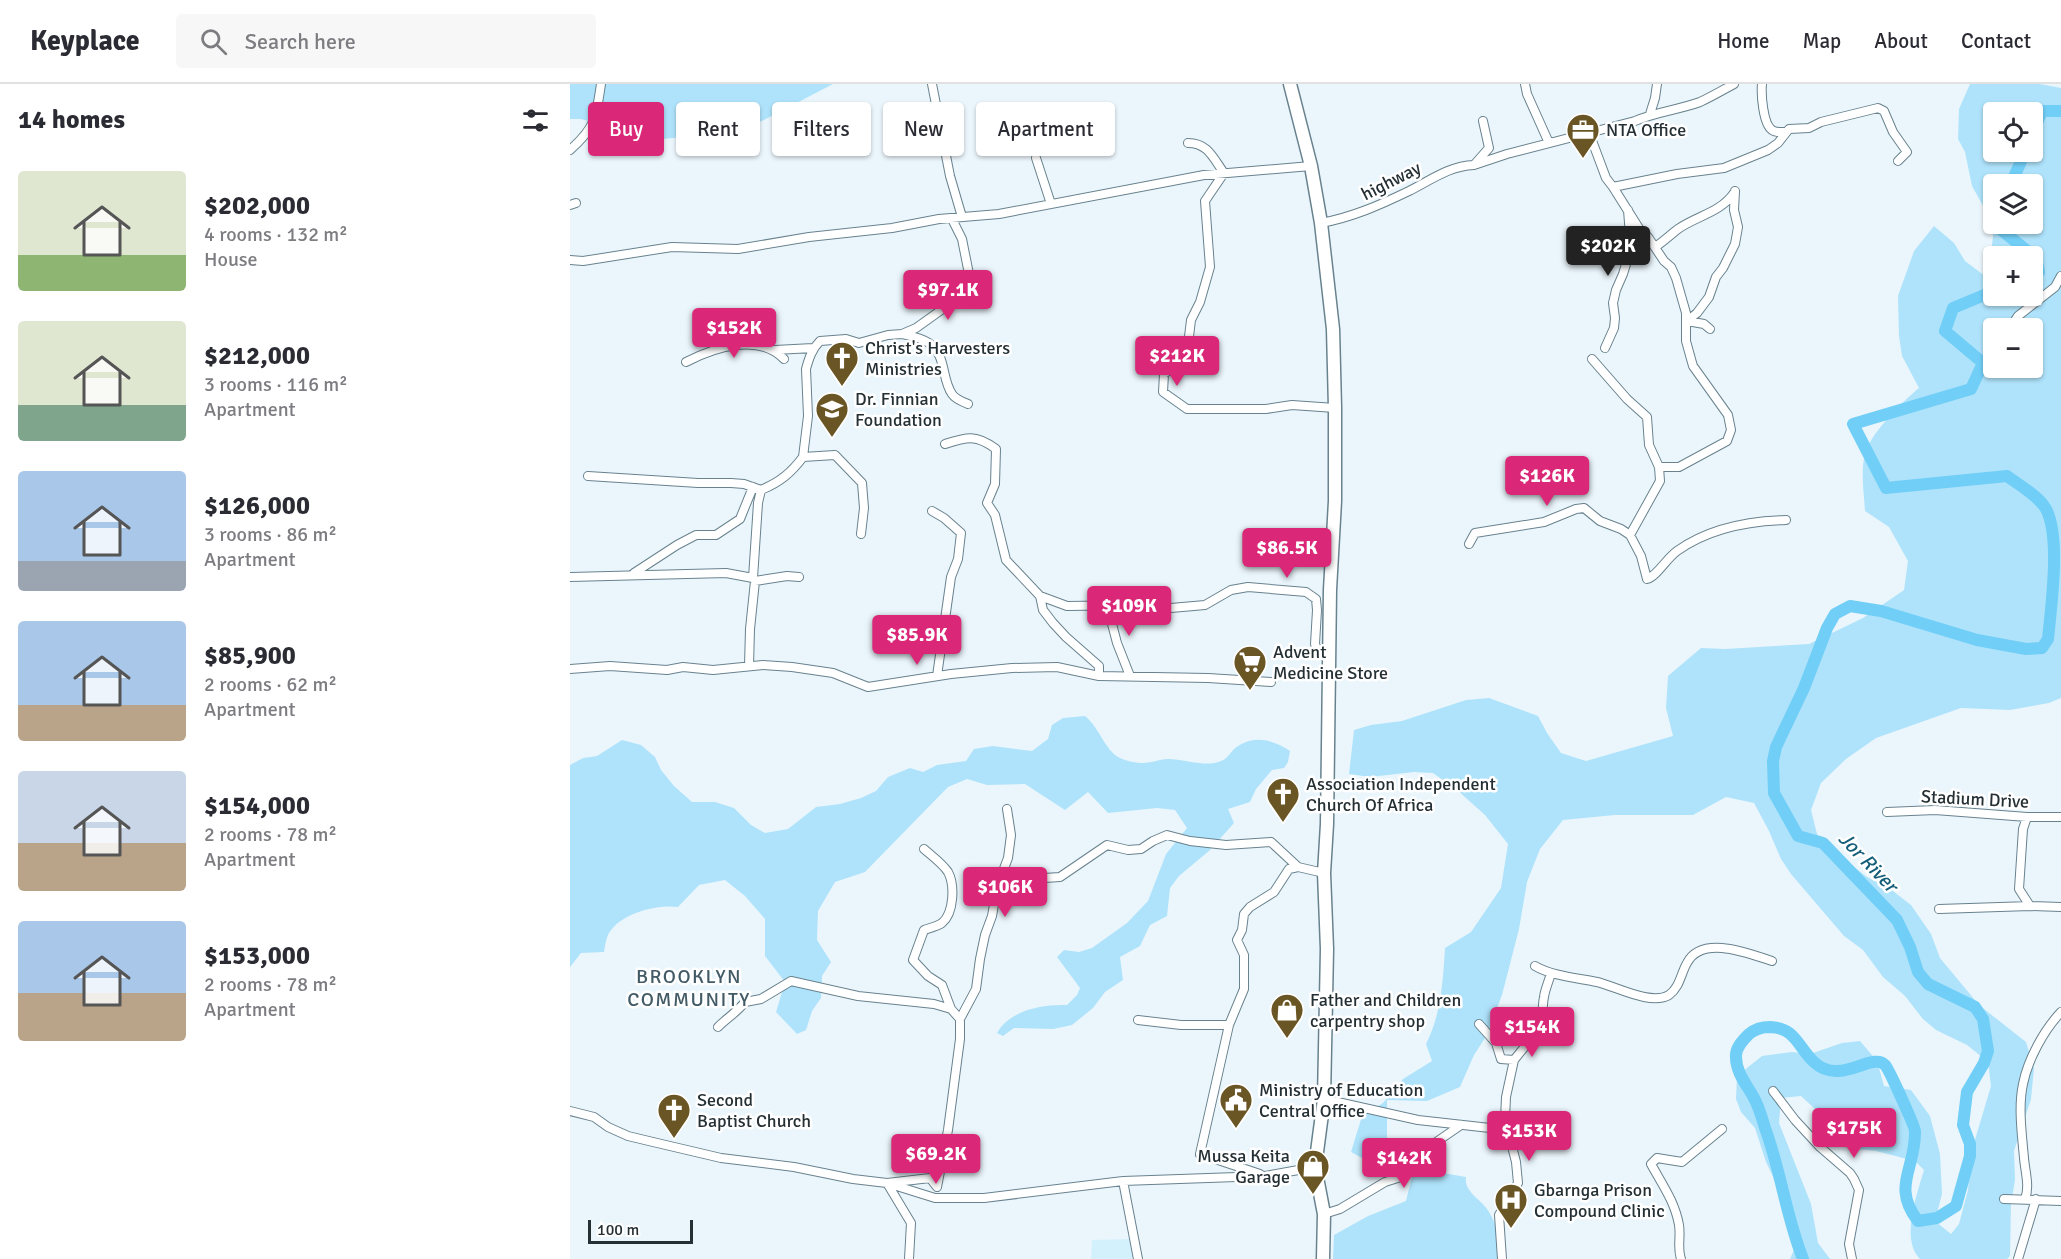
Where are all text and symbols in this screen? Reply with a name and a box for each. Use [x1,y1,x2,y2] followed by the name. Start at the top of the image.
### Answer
[176,14,596,68] search box
[30,24,140,58] text: Keyplace
[197,25,230,58] icon: search
[245,28,356,55] text: Search here
[1717,28,1770,54] text: Home
[1803,28,1841,54] text: Map
[1874,28,1928,54] text: About
[1961,28,2031,54] text: Contact
[588,102,664,156] chip: Buy
[676,102,760,156] chip: Rent
[772,102,871,156] chip: Filters
[883,102,964,156] chip: New
[976,102,1115,156] chip: Apartment
[1983,102,2043,378] map controls
[1983,102,2043,162] button: locate
[18,104,125,136] text: 14 homes
[519,104,552,137] icon: filters
[1565,112,1601,159] office icon: NTA Office
[1606,119,1686,141] place label: NTA Office
[1358,156,1425,205] street label: highway
[1983,174,2043,234] button: layers
[204,190,310,222] text: $202,000
[66,195,138,267] icon: home
[204,222,348,247] text: 4 rooms · 132 m²
[1566,226,1650,277] pin: $202K
[1580,233,1636,258] text: $202K
[1983,246,2043,306] button: +
[204,247,258,272] text: House
[899,270,997,321] pin: $97.1K
[917,277,979,302] text: $97.1K
[692,308,776,359] pin: $152K
[706,315,762,340] text: $152K
[1983,318,2043,378] button: −
[1135,336,1219,387] pin: $212K
[865,337,1010,380] place label: Christ's Harvesters Ministries
[204,340,310,372] text: $212,000
[824,340,860,387] church icon: Christ's Harvesters Ministries
[1149,343,1205,368] text: $212K
[66,345,138,417] icon: home
[204,372,348,397] text: 3 rooms · 116 m²
[855,388,942,431] place label: Dr. Finnian Foundation
[814,391,850,438] school or university icon: Dr. Finnian Foundation
[204,397,296,422] text: Apartment
[1505,456,1589,507] pin: $126K
[1519,463,1575,488] text: $126K
[204,490,310,522] text: $126,000
[66,495,138,567] icon: home
[204,522,337,547] text: 3 rooms · 86 m²
[1238,528,1336,579] pin: $86.5K
[1256,535,1318,560] text: $86.5K
[204,547,296,572] text: Apartment
[1087,586,1171,637] pin: $109K
[1101,593,1157,618] text: $109K
[868,615,966,666] pin: $85.9K
[886,622,948,647] text: $85.9K
[204,640,296,672] text: $85,900
[1273,641,1388,684] place label: Advent Medicine Store
[1232,644,1268,691] supermarket icon: Advent Medicine Store
[66,645,138,717] icon: home
[204,672,337,697] text: 2 rooms · 62 m²
[204,697,296,722] text: Apartment
[1306,773,1496,816] place label: Association Independent Church Of Africa
[1265,776,1301,823] church icon: Association Independent Church Of Africa
[1920,785,2030,813] street label: Stadium Drive
[204,790,310,822] text: $154,000
[66,795,138,867] icon: home
[204,822,337,847] text: 2 rooms · 78 m²
[1833,826,1905,899] water label: Jor River
[204,847,296,872] text: Apartment
[963,867,1047,918] pin: $106K
[977,874,1033,899] text: $106K
[204,940,310,972] text: $153,000
[66,945,138,1017] icon: home
[627,964,751,1012] district label: BROOKLYN COMMUNITY
[204,972,337,997] text: 2 rooms · 78 m²
[1310,989,1461,1032] place label: Father and Children carpentry shop
[1269,992,1305,1039] shop icon: Father and Children carpentry shop
[204,997,296,1022] text: Apartment
[1490,1007,1574,1058] pin: $154K
[1504,1014,1560,1039] text: $154K
[1259,1079,1423,1122] place label: Ministry of Education Central Office
[1218,1082,1254,1129] public building icon: Ministry of Education Central Office
[697,1089,811,1132] place label: Second Baptist Church
[656,1092,692,1139] church icon: Second Baptist Church
[1812,1108,1896,1159] pin: $175K
[1487,1111,1571,1162] pin: $153K
[1826,1115,1882,1140] text: $175K
[1501,1118,1557,1143] text: $153K
[887,1134,985,1185] pin: $69.2K
[1362,1138,1446,1189] pin: $142K
[905,1141,967,1166] text: $69.2K
[1197,1145,1290,1188] place label: Mussa Keita Garage
[1376,1145,1432,1170] text: $142K
[1295,1148,1331,1195] shop icon: Mussa Keita Garage
[1534,1179,1665,1222] place label: Gbarnga Prison Compound Clinic
[1493,1182,1529,1229] hospital icon: Gbarnga Prison Compound Clinic
[588,1217,693,1244] scale bar
[597,1220,639,1240] text: 100 m

